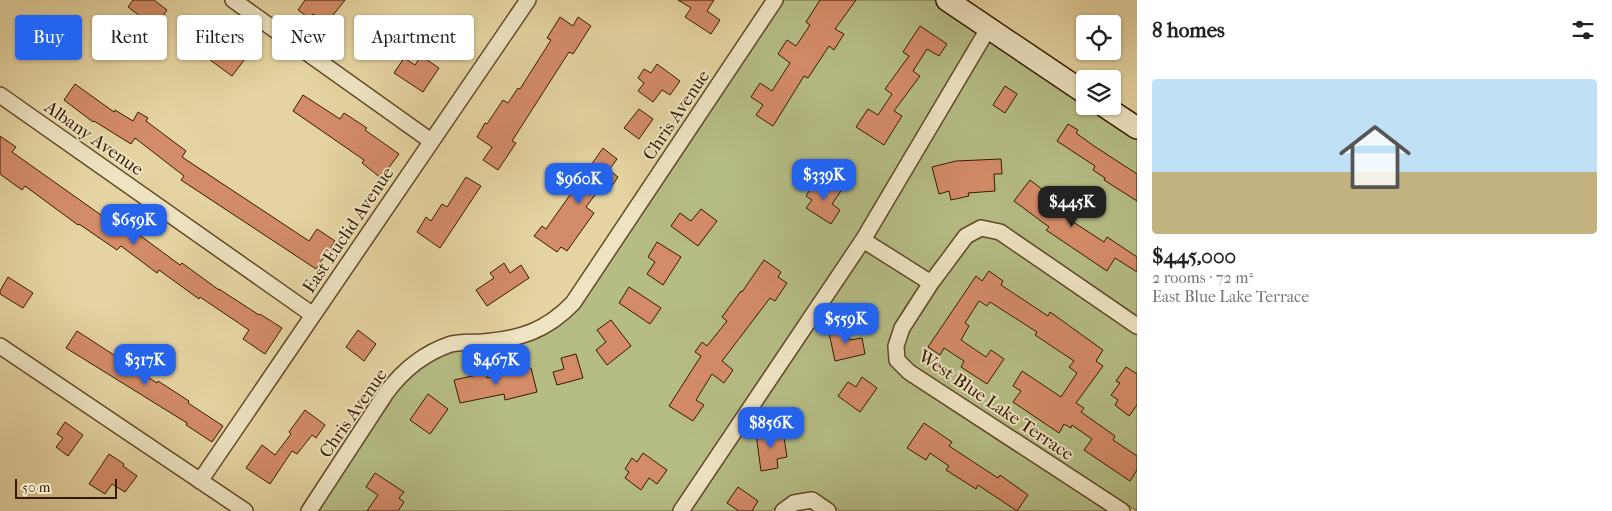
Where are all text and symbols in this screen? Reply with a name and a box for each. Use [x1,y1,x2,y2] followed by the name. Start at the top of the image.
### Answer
[15,15,82,60] chip: Buy
[92,15,167,60] chip: Rent
[177,15,262,60] chip: Filters
[272,15,344,60] chip: New
[354,15,474,60] chip: Apartment
[1076,15,1121,115] map controls
[1076,15,1121,60] button: locate
[1569,16,1597,44] icon: filters
[1152,18,1225,42] text: 8 homes
[639,66,714,164] street label: Chris Avenue
[1076,70,1121,115] button: layers
[39,96,147,180] street label: Albany Avenue
[1330,112,1420,202] icon: home
[789,158,859,201] pin: $339K
[544,162,614,205] pin: $960K
[299,163,398,297] street label: East Euclid Avenue
[803,165,845,184] text: $339K
[556,169,602,188] text: $960K
[1037,186,1107,228] pin: $445K
[1049,192,1095,211] text: $445K
[99,204,169,246] pin: $659K
[112,210,156,229] text: $659K
[1152,244,1236,268] text: $445,000
[1152,268,1253,287] text: 2 rooms · 72 m²
[1152,287,1309,306] text: East Blue Lake Terrace
[811,302,881,345] pin: $559K
[825,309,867,328] text: $559K
[110,344,180,386] pin: $317K
[461,344,531,386] pin: $467K
[913,345,1077,465] street label: West Blue Lake Terrace
[125,350,165,369] text: $317K
[473,350,519,369] text: $467K
[315,365,392,462] street label: Chris Avenue
[736,406,806,449] pin: $856K
[749,413,793,432] text: $856K
[15,476,118,499] scale bar
[22,479,50,496] text: 50 m

